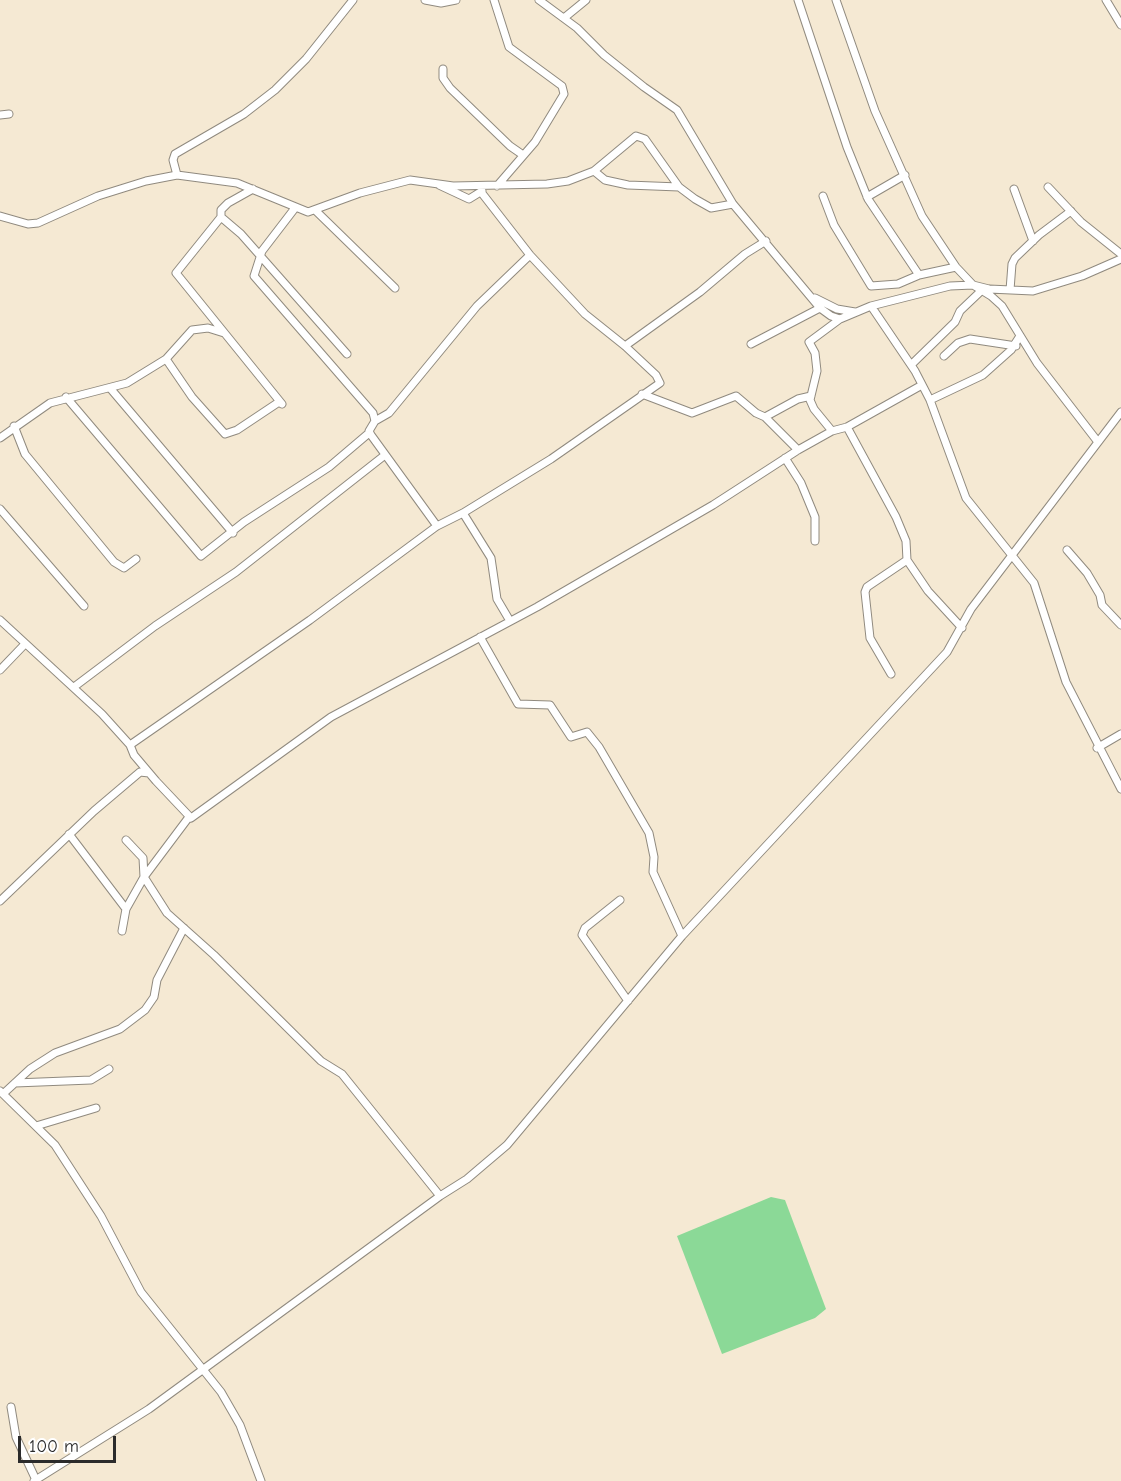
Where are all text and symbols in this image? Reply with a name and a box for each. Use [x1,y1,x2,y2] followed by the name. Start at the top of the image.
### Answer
[21,1424,118,1462] scale bar
[29,1436,79,1457] text: 100 m

